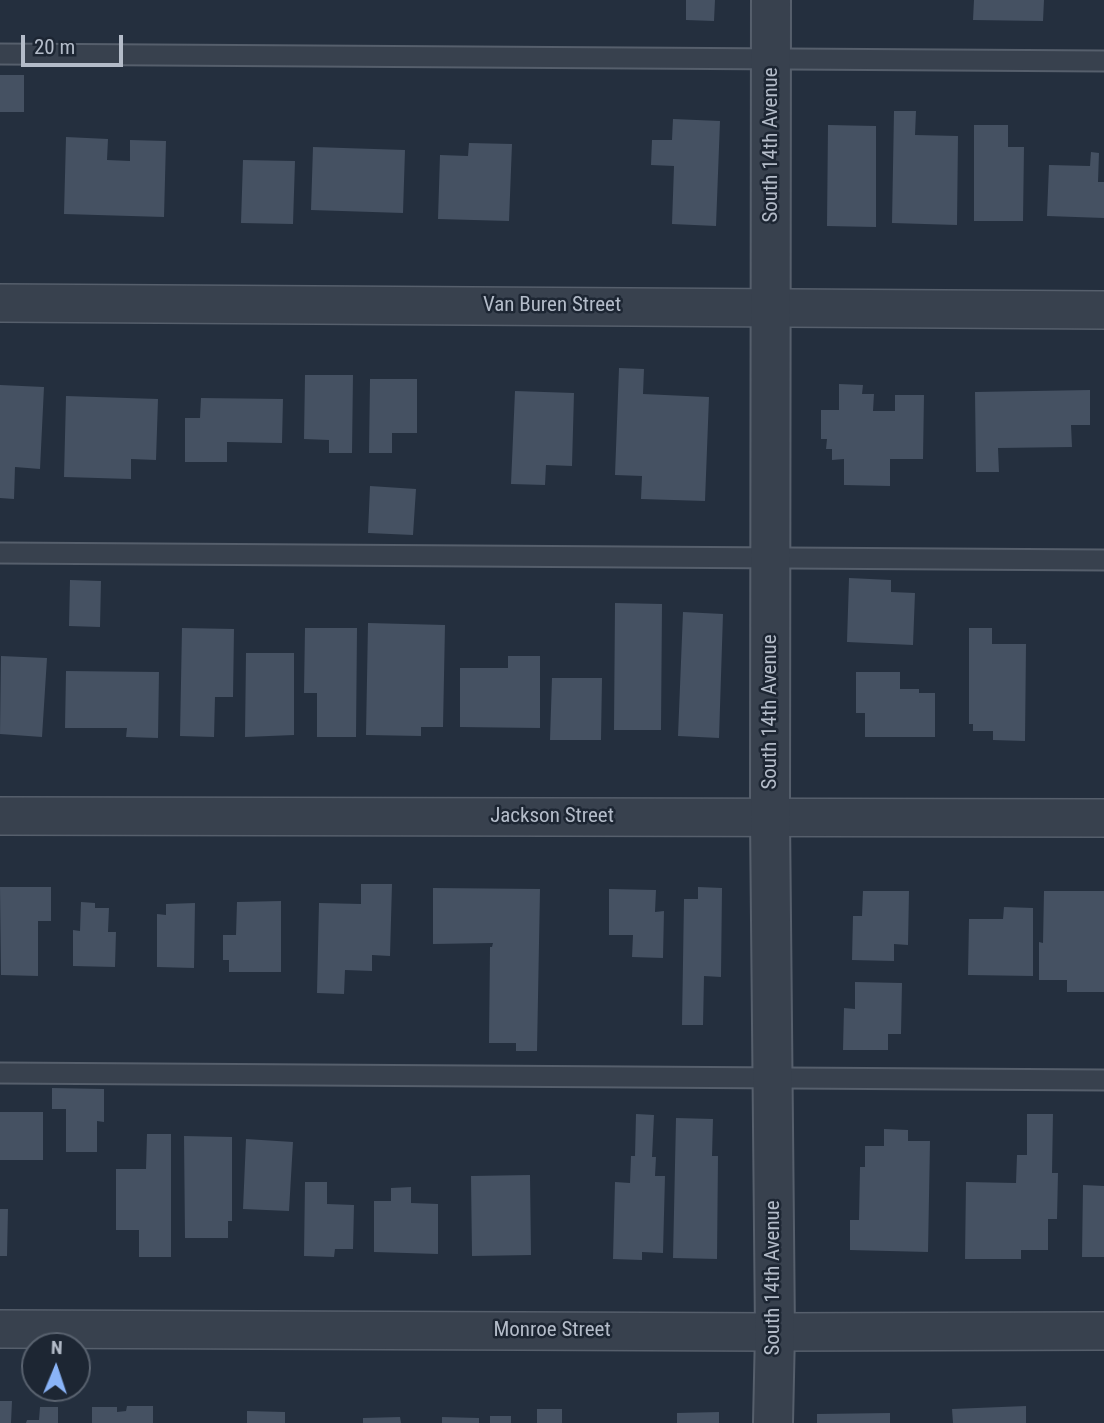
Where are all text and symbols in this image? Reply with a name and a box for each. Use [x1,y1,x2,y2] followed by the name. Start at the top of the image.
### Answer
[24,21,126,65] scale bar
[34,35,75,59] text: 20 m
[759,67,785,223] street label: South 14th Avenue
[483,293,621,319] street label: Van Buren Street
[758,634,784,790] street label: South 14th Avenue
[490,804,614,830] street label: Jackson Street
[761,1200,787,1356] street label: South 14th Avenue
[493,1318,611,1344] street label: Monroe Street
[21,1332,91,1402] north arrow
[50,1336,63,1359] text: N

